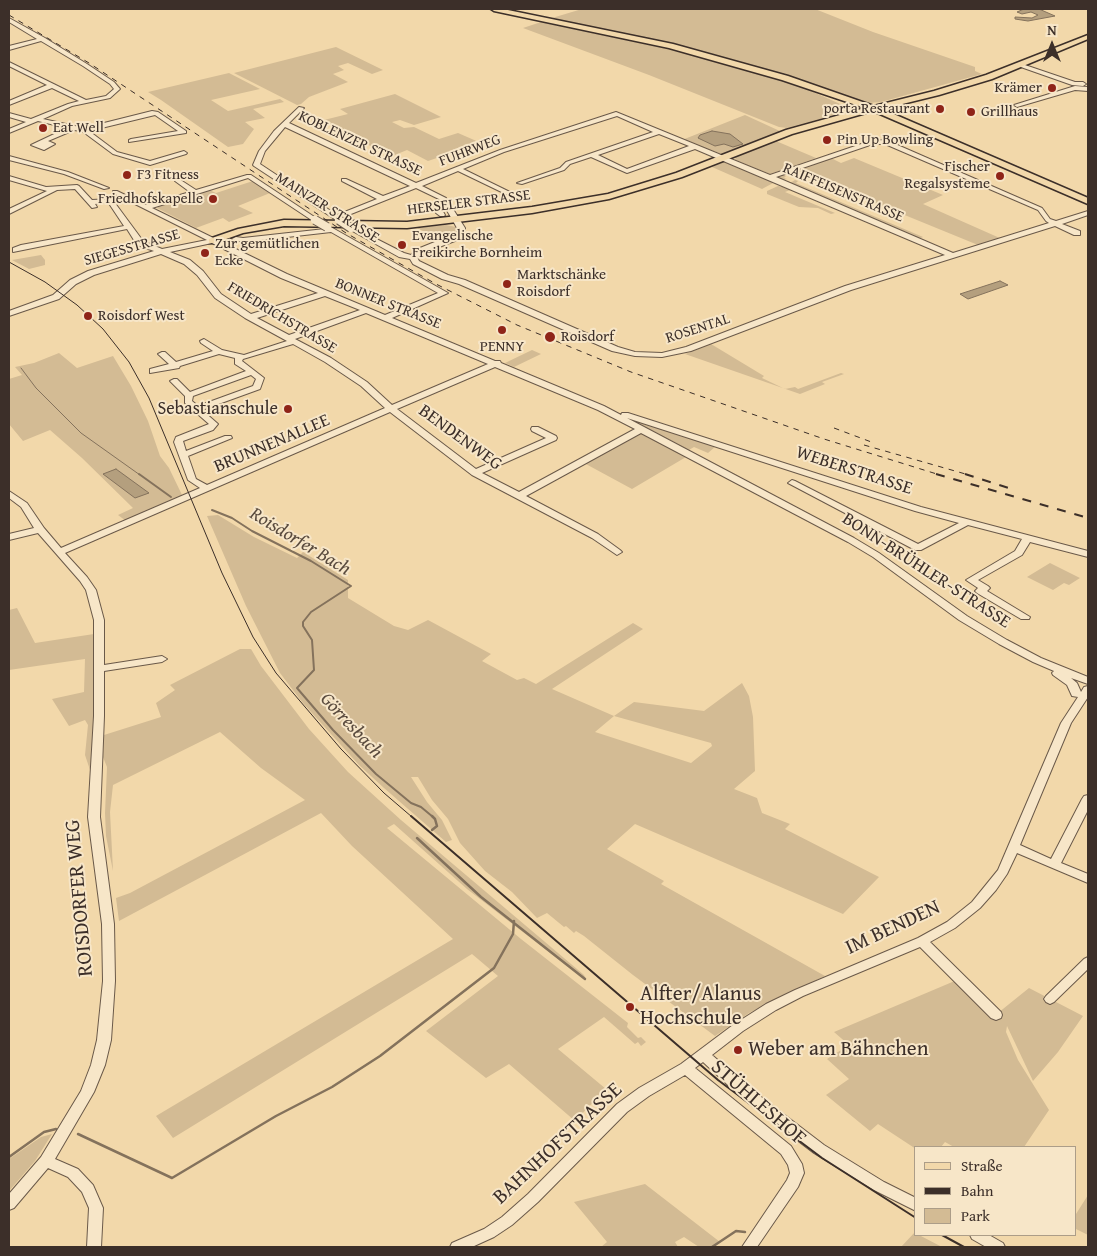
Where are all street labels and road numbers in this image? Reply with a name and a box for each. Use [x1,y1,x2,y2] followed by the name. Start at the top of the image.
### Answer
[295,108,425,180] street label: KOBLENZER STRASSE
[437,131,503,171] street label: FUHRWEG
[780,159,906,227] street label: RAIFFEISENSTRASSE
[272,169,382,247] street label: MAINZER STRASSE
[407,187,531,219] street label: HERSELER STRASSE
[82,226,182,270] street label: SIEGESSTRASSE
[332,275,444,333] street label: BONNER STRASSE
[224,278,340,358] street label: FRIEDRICHSTRASSE
[664,310,732,348] street label: ROSENTAL
[414,400,506,476] street label: BENDENWEG
[211,410,333,478] street label: BRUNNENALLEE
[793,442,915,500] street label: WEBERSTRASSE
[838,508,1014,634] street label: BONN-BRÜHLER-STRASSE
[61,818,99,978] street label: ROISDORFER WEG
[842,895,944,961] street label: IM BENDEN
[705,1055,811,1151] street label: STÜHLESHOF
[488,1078,628,1210] street label: BAHNHOFSTRASSE

